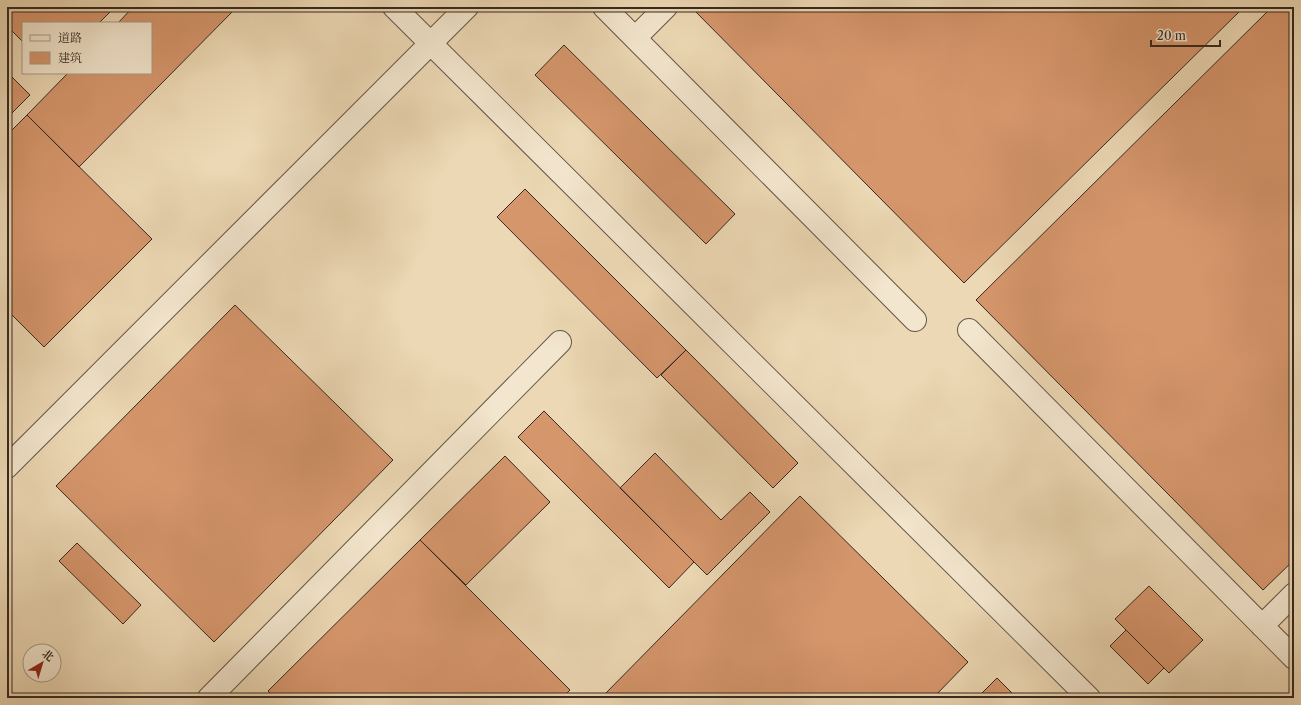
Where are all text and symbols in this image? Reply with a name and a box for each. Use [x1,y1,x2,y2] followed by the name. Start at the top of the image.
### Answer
[22,22,152,74] legend
[1151,22,1220,48] scale bar
[1157,28,1186,43] text: 20 m
[58,30,82,45] text: 道路
[58,50,82,65] text: 建筑
[22,643,62,683] north arrow
[40,646,57,664] text: 北

